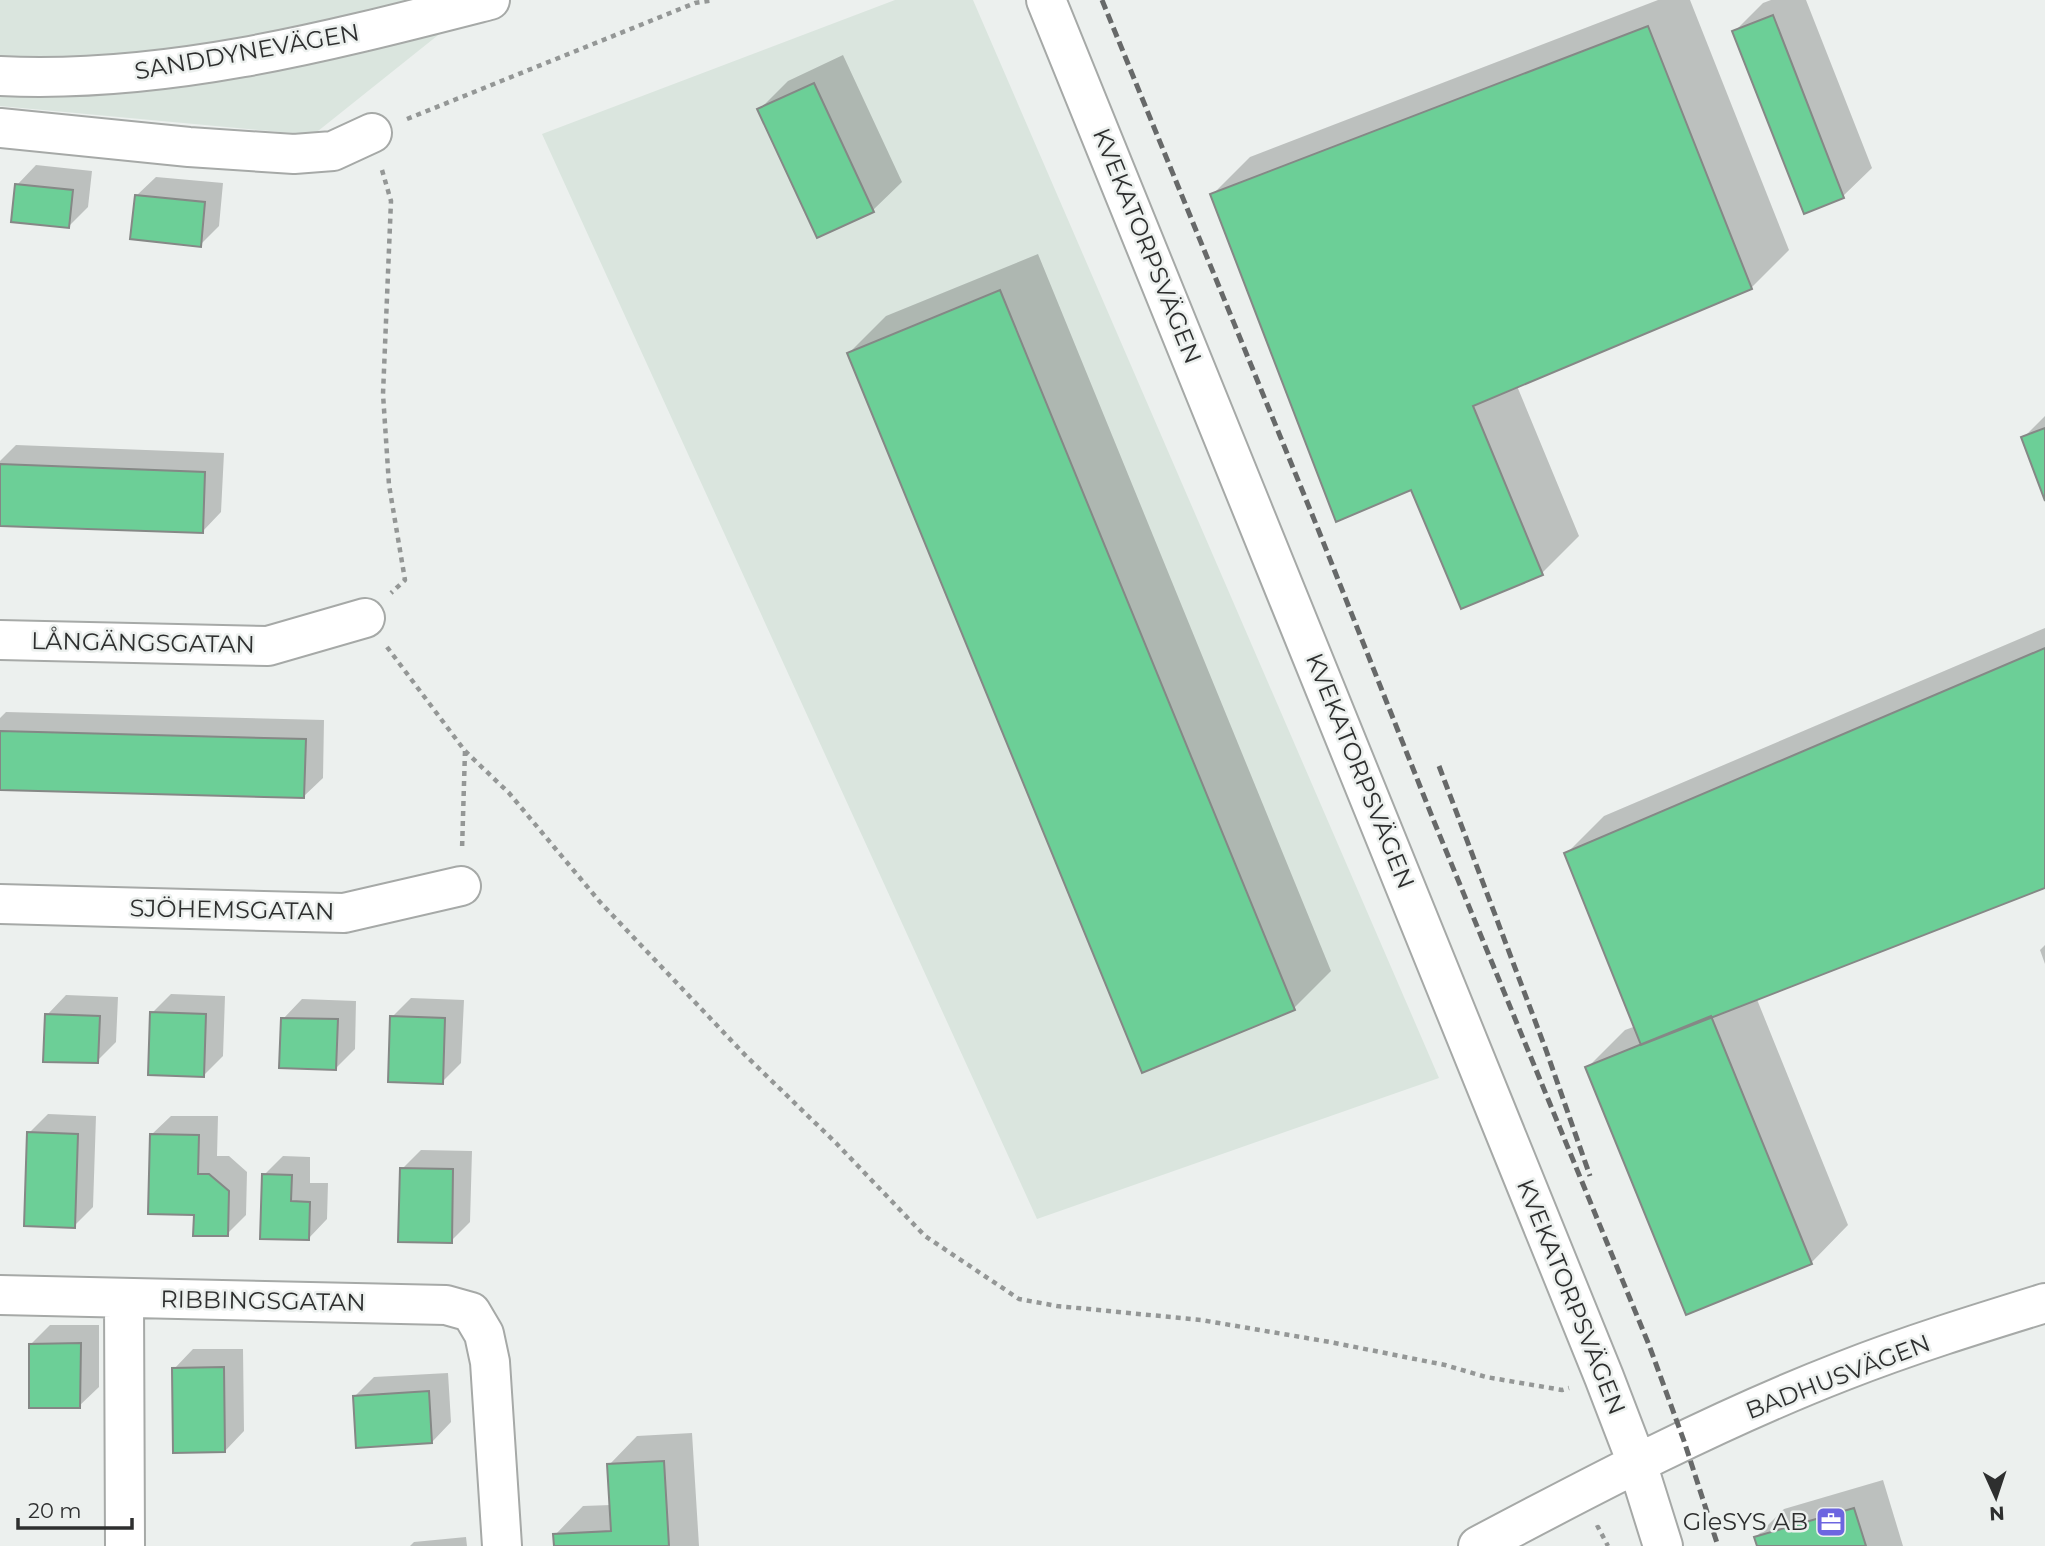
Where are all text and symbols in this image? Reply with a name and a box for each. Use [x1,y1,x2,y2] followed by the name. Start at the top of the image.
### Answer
[132,17,361,86] street label: SANDDYNEVÄGEN
[1087,124,1208,368] street label: KVEKATORPSVÄGEN
[31,626,255,659] street label: LÅNGÄNGSGATAN
[1300,649,1421,893] street label: KVEKATORPSVÄGEN
[129,893,335,926] street label: SJÖHEMSGATAN
[1511,1175,1632,1419] street label: KVEKATORPSVÄGEN
[160,1284,366,1317] street label: RIBBINGSGATAN
[1741,1328,1934,1425] street label: BADHUSVÄGEN
[1961,1462,2031,1532] north arrow
[18,1486,131,1530] scale bar
[28,1498,82,1523] text: 20 m
[1989,1502,2005,1525] text: N
[1814,1505,1848,1539] office icon: GleSYS AB
[1683,1507,1808,1536] place label: GleSYS AB

